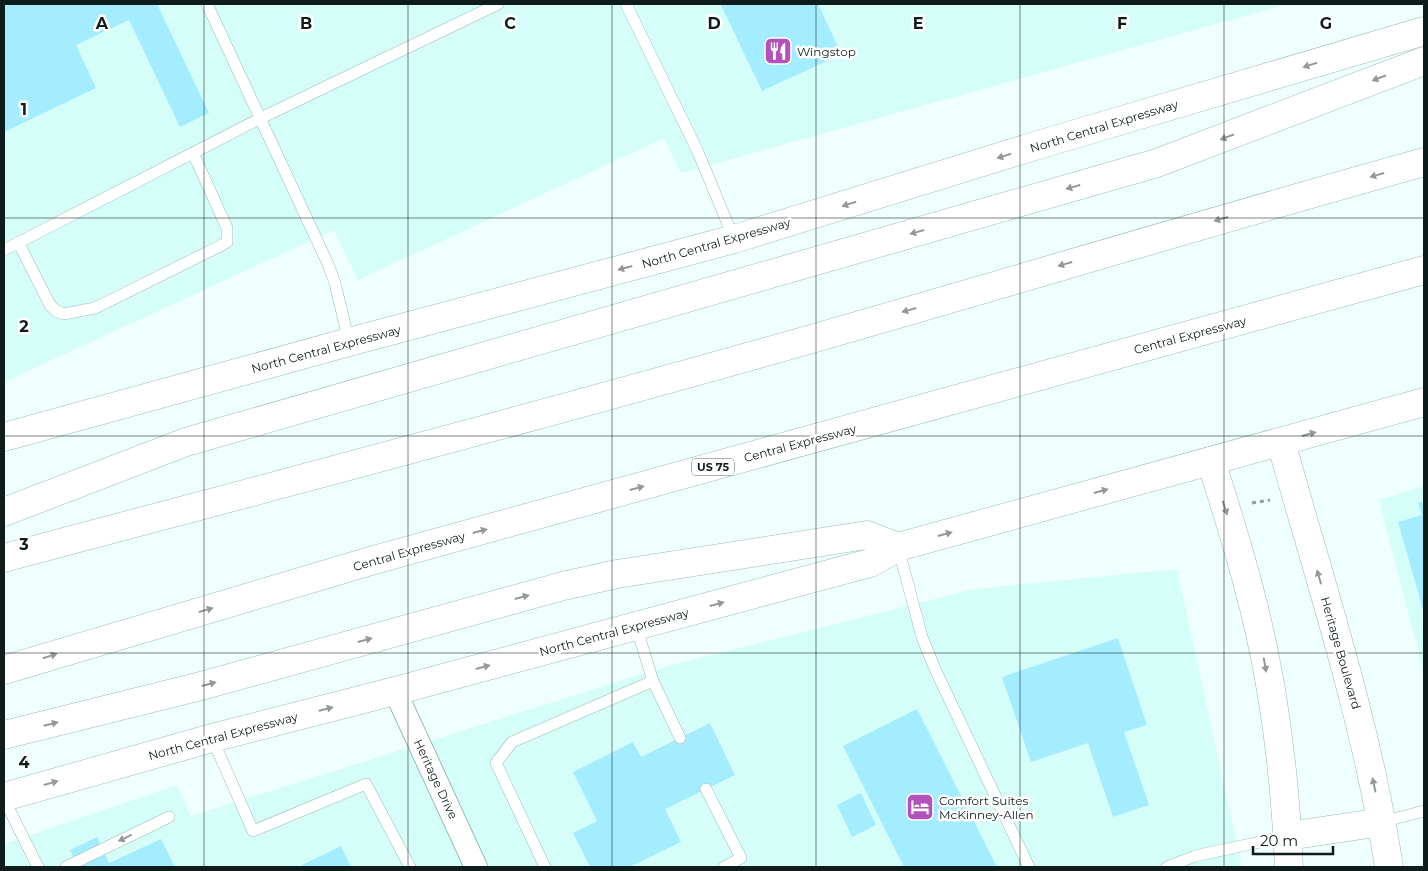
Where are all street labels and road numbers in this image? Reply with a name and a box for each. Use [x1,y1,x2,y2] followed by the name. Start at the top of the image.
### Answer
[1028,96,1180,156] street label: North Central Expressway
[640,214,793,271] street label: North Central Expressway
[1132,313,1248,357] street label: Central Expressway
[250,322,403,376] street label: North Central Expressway
[742,421,858,465] street label: Central Expressway
[692,458,734,476] road number: US 75
[351,528,467,574] street label: Central Expressway
[1318,595,1364,711] street label: Heritage Boulevard
[538,605,691,659] street label: North Central Expressway
[147,709,300,763] street label: North Central Expressway
[411,737,461,821] street label: Heritage Drive

